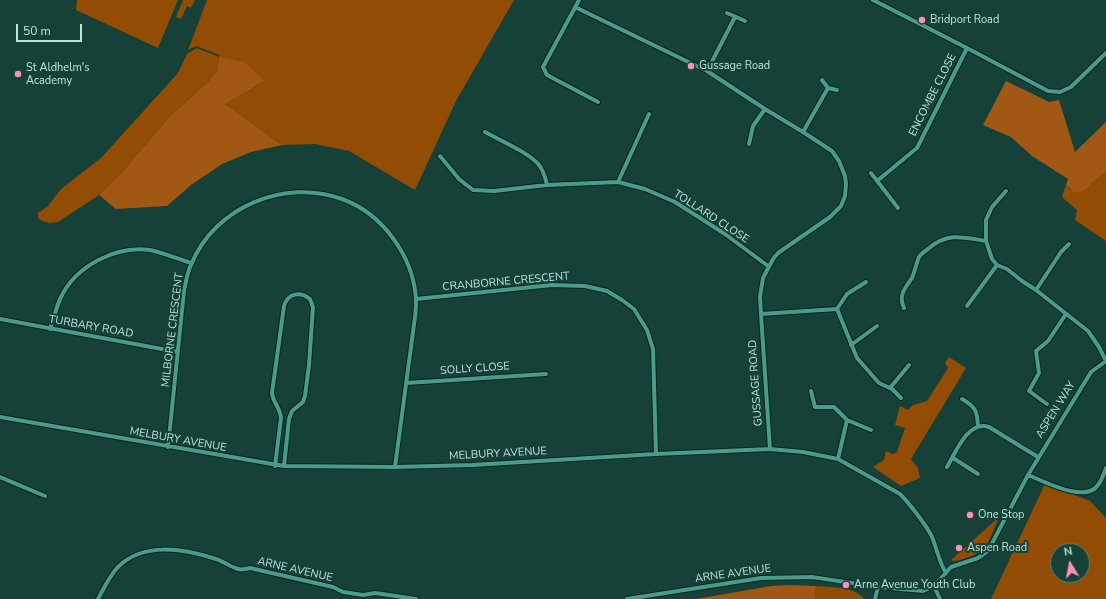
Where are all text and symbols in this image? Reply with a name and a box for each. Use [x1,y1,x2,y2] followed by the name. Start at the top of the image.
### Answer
[930,13,999,27] place label: Bridport Road
[917,15,927,25] marker: Bridport Road
[18,16,84,42] scale bar
[23,23,51,39] text: 50 m
[907,52,959,138] street label: ENCOMBE CLOSE
[699,59,770,73] place label: Gussage Road
[26,61,90,87] place label: St Aldhelm's Academy
[686,61,696,71] marker: Gussage Road
[13,69,23,79] marker: St Aldhelm's Academy
[671,188,751,246] street label: TOLLARD CLOSE
[442,270,570,294] street label: CRANBORNE CRESCENT
[159,272,187,388] street label: MILBORNE CRESCENT
[48,313,134,341] street label: TURBARY ROAD
[746,339,766,427] street label: GUSSAGE ROAD
[440,360,510,378] street label: SOLLY CLOSE
[1033,379,1079,441] street label: ASPEN WAY
[129,425,227,455] street label: MELBURY AVENUE
[449,445,547,463] street label: MELBURY AVENUE
[978,508,1024,522] place label: One Stop
[965,510,975,520] marker: One Stop
[967,541,1027,555] place label: Aspen Road
[954,543,964,553] marker: Aspen Road
[1050,543,1090,583] north arrow
[1063,544,1073,560] text: N
[256,555,334,585] street label: ARNE AVENUE
[694,562,772,586] street label: ARNE AVENUE
[854,578,975,592] place label: Arne Avenue Youth Club
[841,580,851,590] marker: Arne Avenue Youth Club

